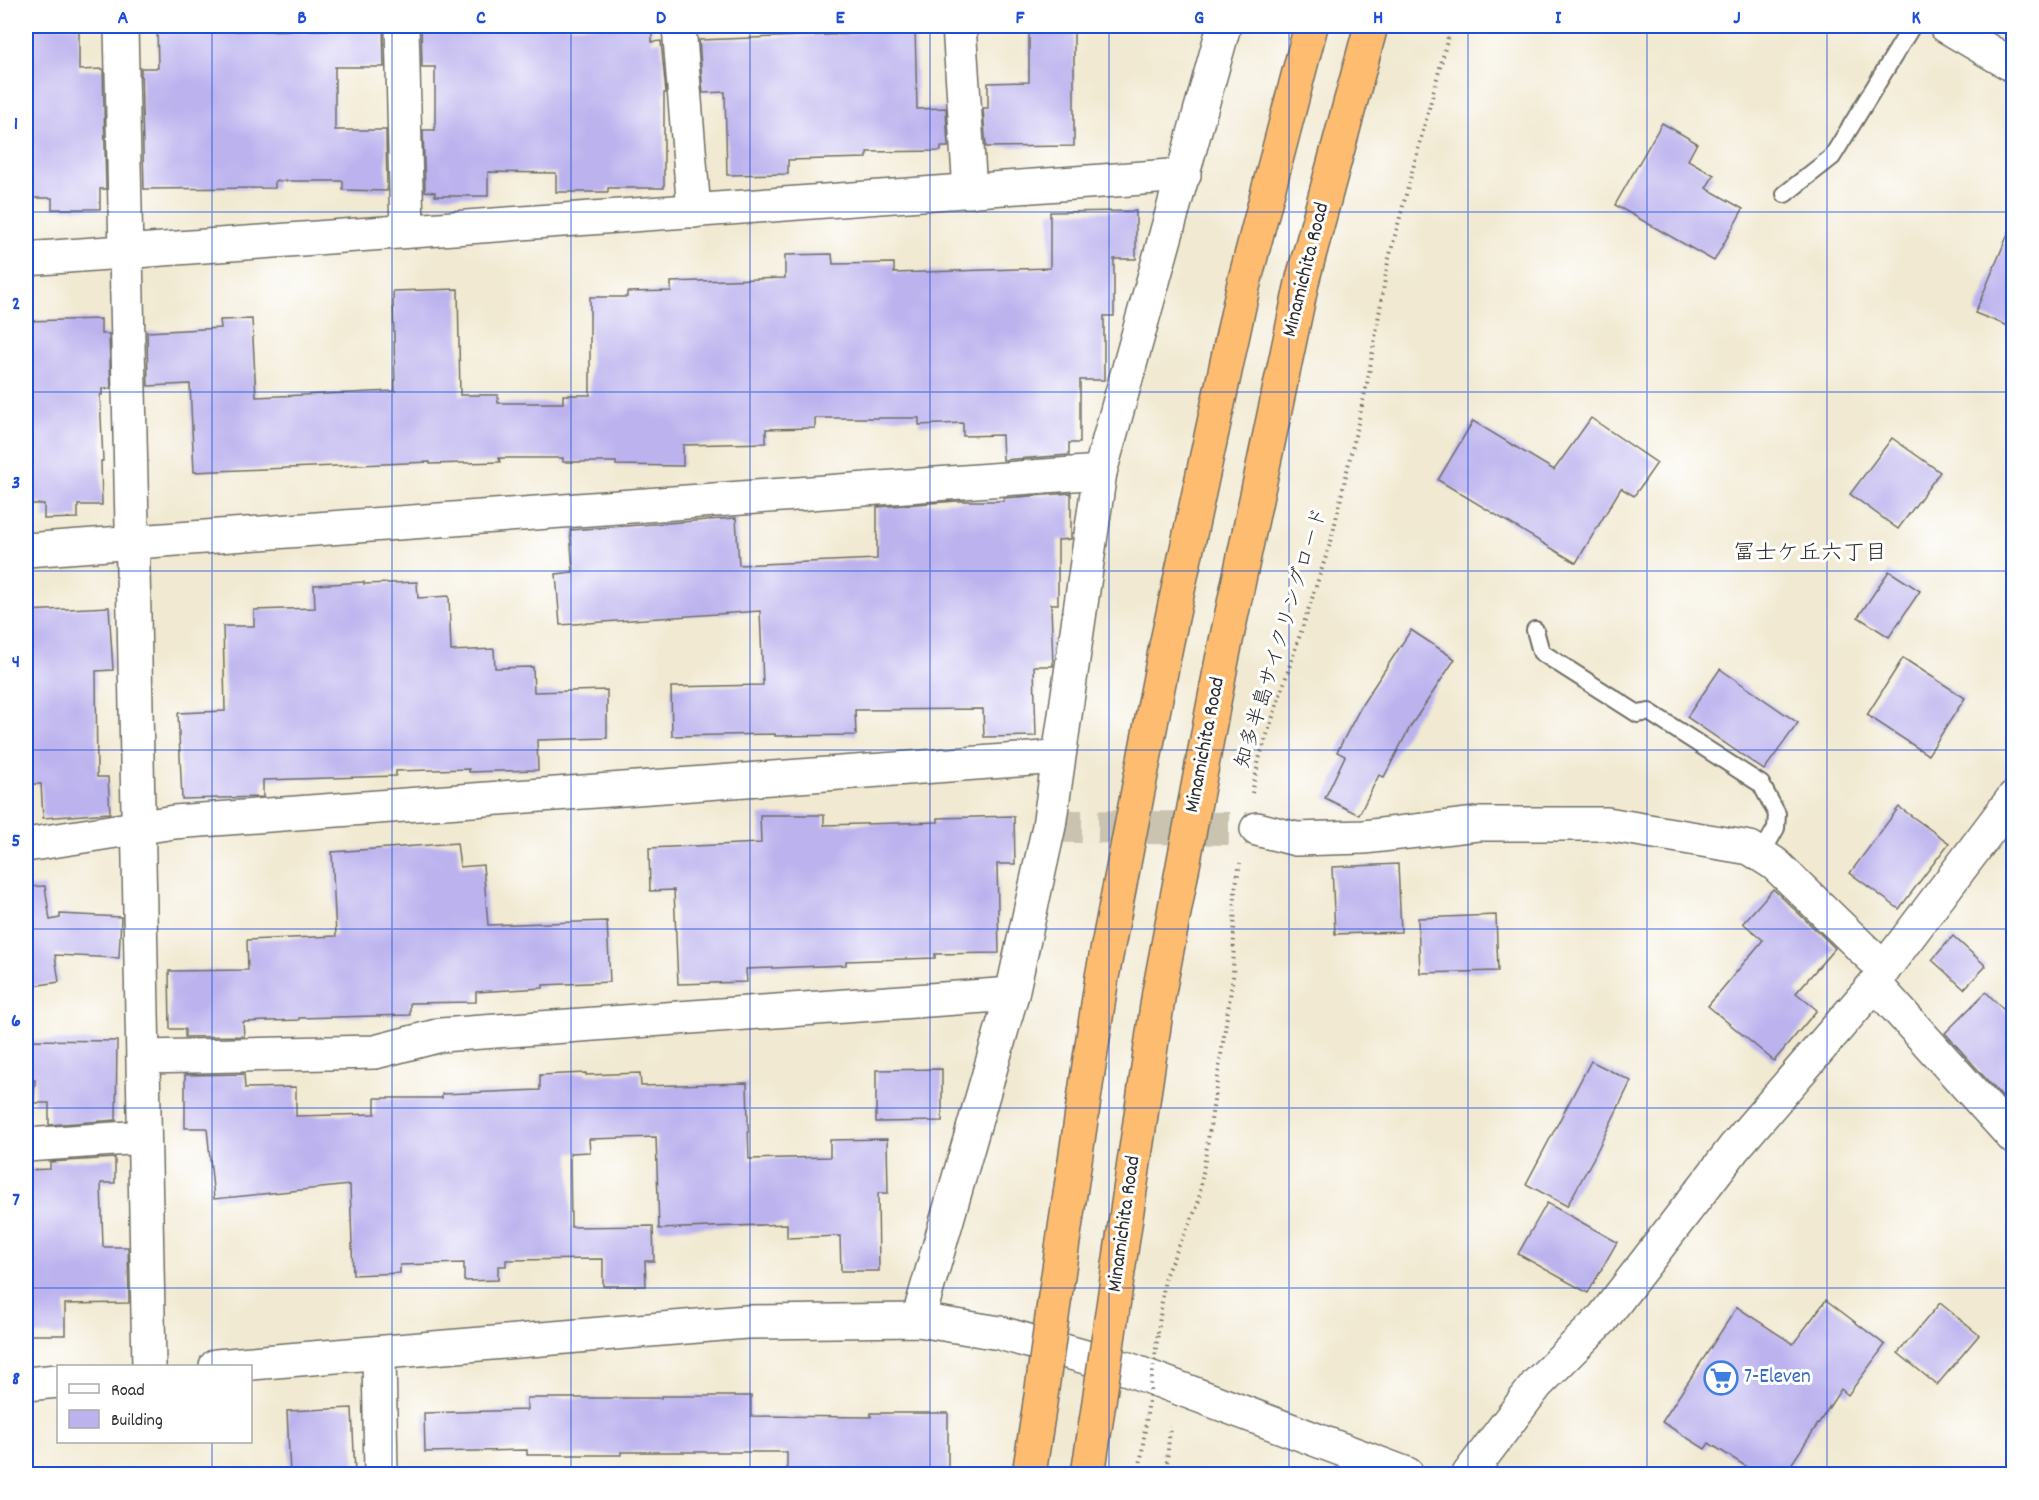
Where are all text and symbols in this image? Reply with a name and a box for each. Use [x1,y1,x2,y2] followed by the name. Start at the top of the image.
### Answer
[118,5,129,33] text: A
[297,5,307,33] text: B
[476,5,486,33] text: C
[656,5,667,33] text: D
[835,5,845,33] text: E
[1016,5,1026,33] text: F
[1194,5,1204,33] text: G
[1373,5,1383,33] text: H
[1555,5,1562,33] text: I
[1733,5,1741,33] text: J
[1911,5,1921,33] text: K
[14,111,18,139] text: 1
[1276,200,1338,340] street label: Minamichita Road
[12,291,20,319] text: 2
[12,470,20,498] text: 3
[1229,504,1337,772] street label: 知多半島サイクリングロード
[1733,539,1887,570] district label: 冨士ケ丘六丁目
[12,649,20,677] text: 4
[1178,675,1234,815] street label: Minamichita Road
[11,828,21,856] text: 5
[11,1008,21,1036] text: 6
[1101,1154,1149,1294] street label: Minamichita Road
[12,1187,20,1215] text: 7
[1703,1360,1739,1396] supermarket icon: 7-Eleven
[1744,1363,1811,1393] place label: 7-Eleven
[57,1365,252,1443] legend
[12,1366,20,1394] text: 8
[111,1379,145,1404] text: Road
[111,1409,163,1434] text: Building

